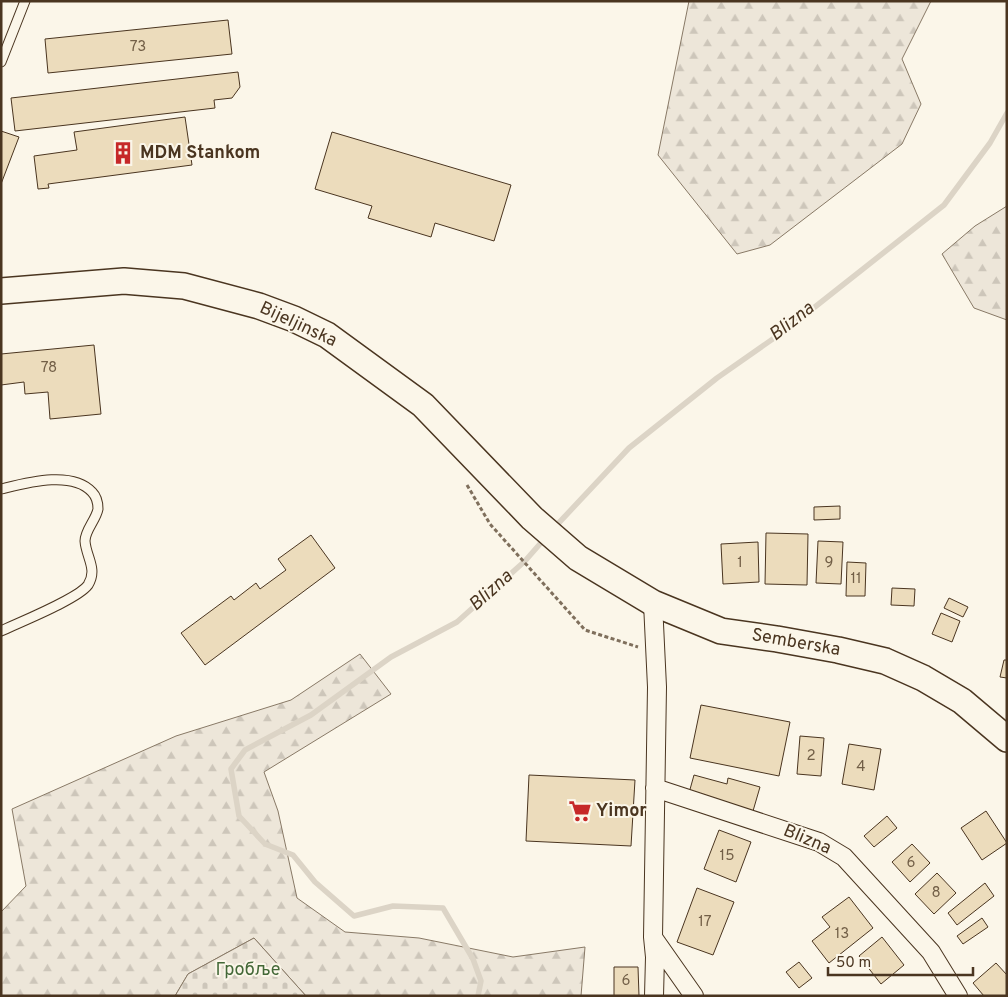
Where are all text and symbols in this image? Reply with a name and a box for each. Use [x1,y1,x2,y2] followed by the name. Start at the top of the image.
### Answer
[130,38,146,57] house number: 73
[110,140,136,166] building icon: MDM Stankom
[140,142,260,165] place label: MDM Stankom
[256,297,340,353] street label: Bijeljinska
[765,297,820,347] water label: Blizna
[41,359,57,378] house number: 78
[737,554,743,573] house number: 1
[825,554,833,573] house number: 9
[464,565,518,617] water label: Blizna
[850,570,862,589] house number: 11
[750,624,842,662] street label: Semberska
[806,747,816,766] house number: 2
[856,758,866,777] house number: 4
[567,798,593,824] supermarket icon: Yimor
[596,800,647,823] place label: Yimor
[780,820,834,860] street label: Blizna
[720,847,734,866] house number: 15
[907,854,916,873] house number: 6
[931,884,941,903] house number: 8
[698,913,712,932] house number: 17
[835,925,849,944] house number: 13
[828,944,973,976] scale bar
[836,954,871,973] text: 50 m
[216,959,280,982] park label: Гробље
[622,972,631,991] house number: 6

